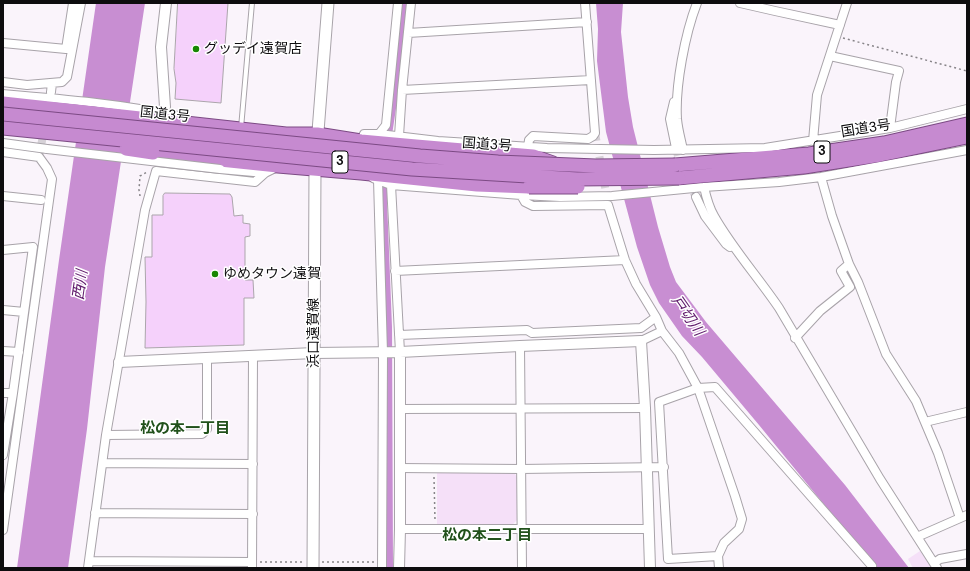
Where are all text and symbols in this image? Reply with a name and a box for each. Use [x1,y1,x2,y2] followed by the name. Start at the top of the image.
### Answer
[204,41,302,57] place label: グッデイ遠賀店
[191,44,201,54] marker: グッデイ遠賀店
[139,104,191,126] street label: 国道3号
[840,117,892,141] street label: 国道3号
[461,135,513,155] street label: 国道3号
[814,141,830,163] road number: 3
[332,151,348,173] road number: 3
[223,266,321,282] place label: ゆめタウン遠賀
[70,269,92,301] water label: 西川
[210,269,220,279] marker: ゆめタウン遠賀
[667,292,707,340] water label: 戸切川
[306,298,322,368] street label: 浜口遠賀線
[140,420,230,438] district label: 松の本一丁目
[442,527,532,545] district label: 松の本二丁目

